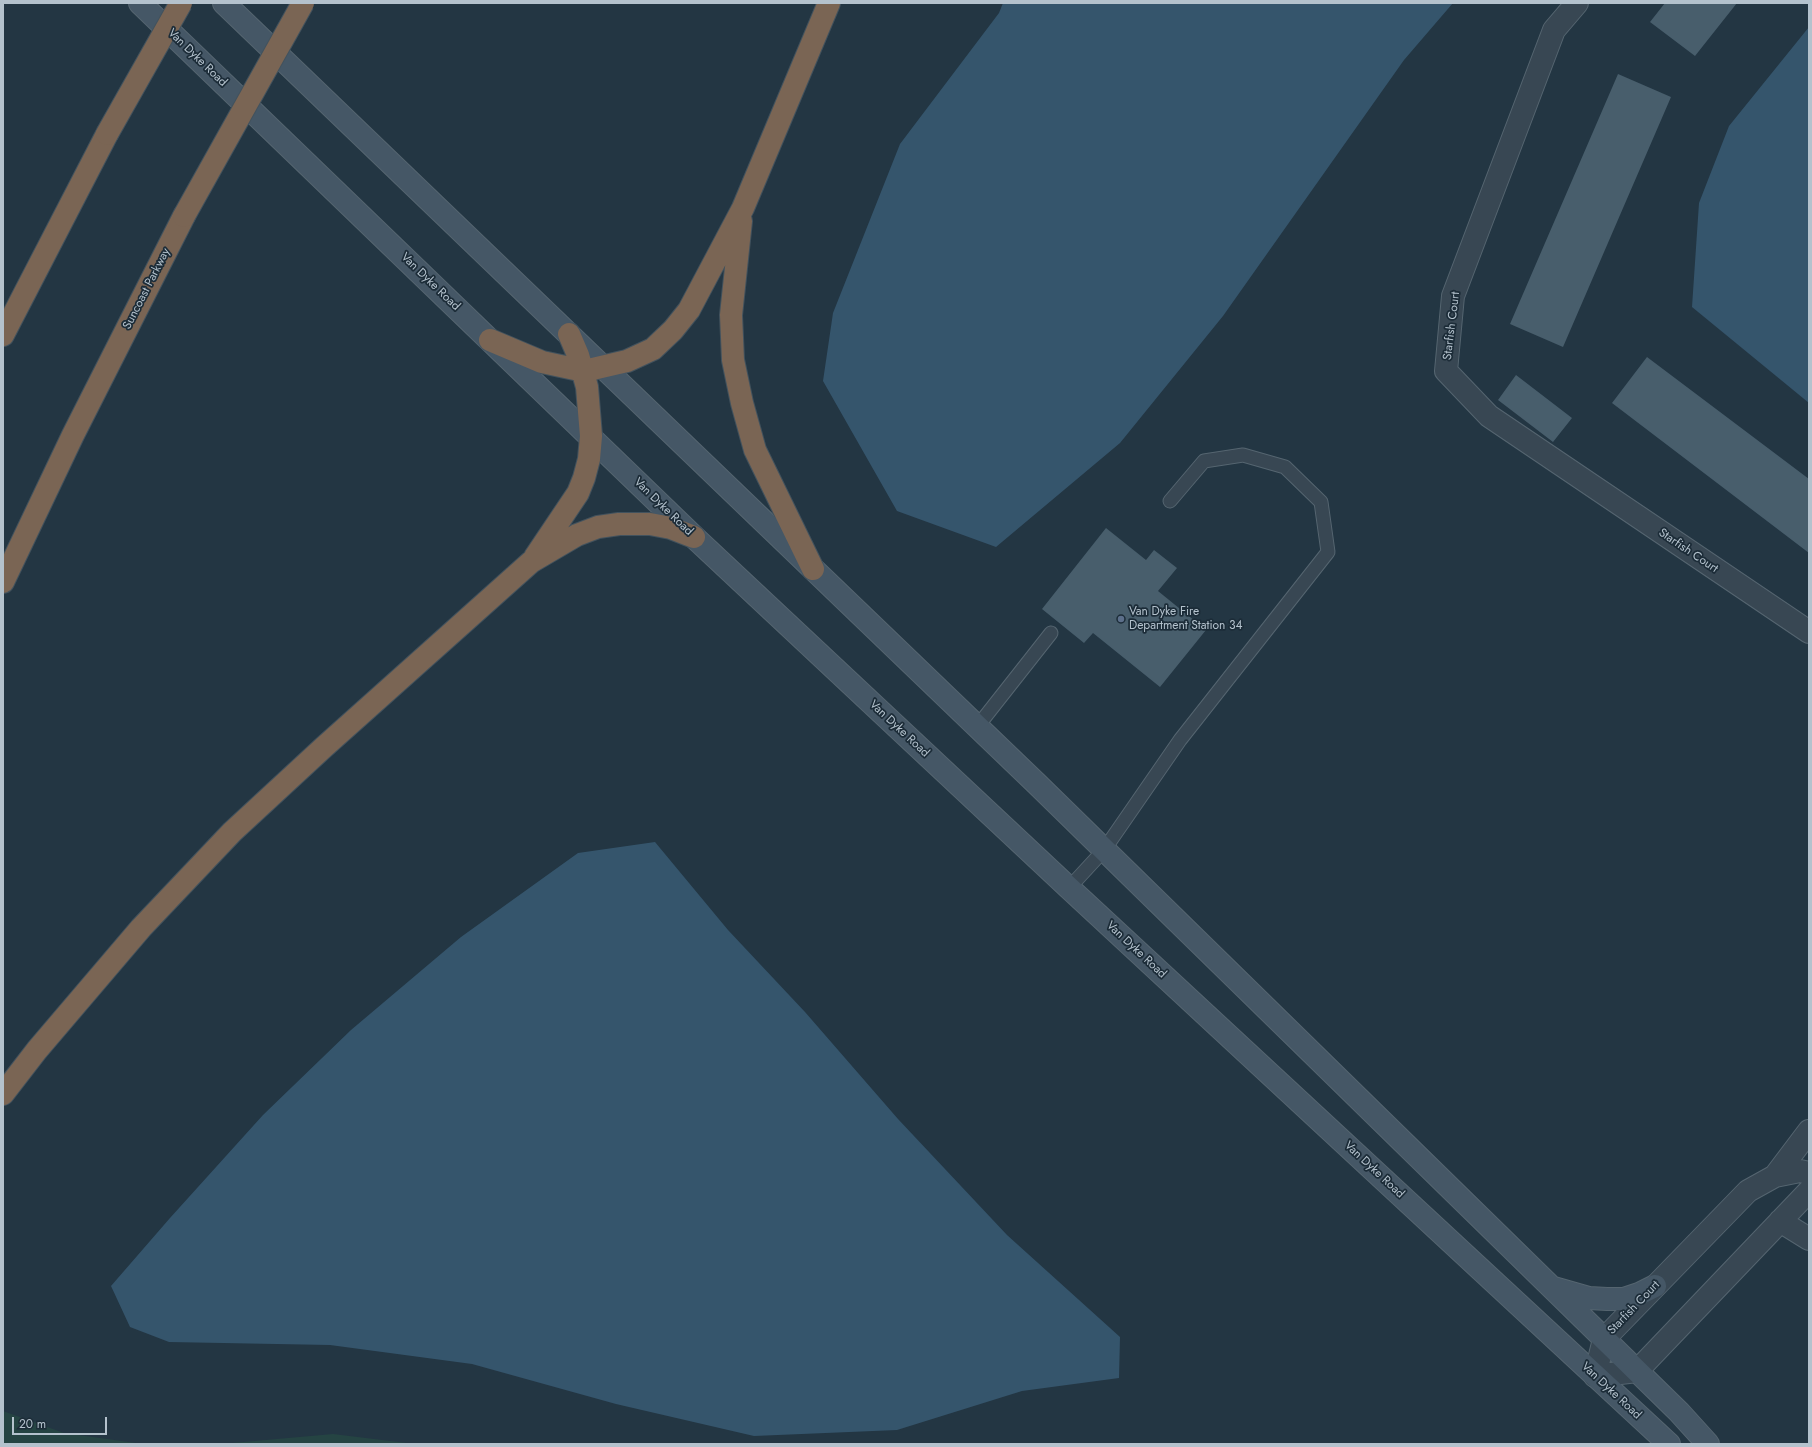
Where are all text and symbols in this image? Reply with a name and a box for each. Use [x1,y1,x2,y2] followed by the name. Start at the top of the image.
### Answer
[164,26,230,90] street label: Van Dyke Road
[120,246,174,332] street label: Suncoast Parkway
[397,250,463,314] street label: Van Dyke Road
[1441,291,1463,361] street label: Starfish Court
[630,475,696,539] street label: Van Dyke Road
[1655,526,1721,576] street label: Starfish Court
[1129,605,1242,633] place label: Van Dyke Fire Department Station 34
[1116,614,1126,624] marker: Van Dyke Fire Department Station 34
[866,698,932,760] street label: Van Dyke Road
[1103,919,1169,981] street label: Van Dyke Road
[1341,1139,1407,1201] street label: Van Dyke Road
[1605,1278,1663,1338] street label: Starfish Court
[1578,1360,1644,1422] street label: Van Dyke Road
[14,1409,109,1435] scale bar
[19,1415,46,1433] text: 20 m

